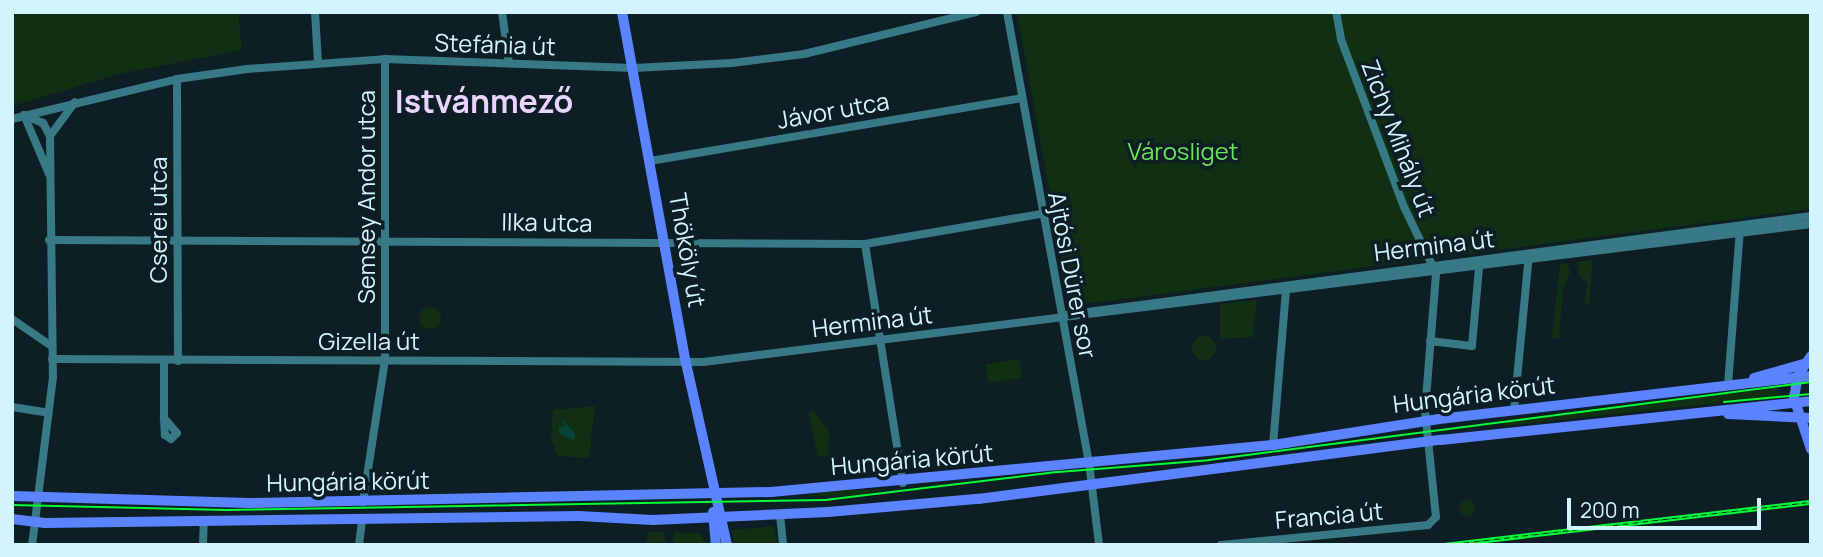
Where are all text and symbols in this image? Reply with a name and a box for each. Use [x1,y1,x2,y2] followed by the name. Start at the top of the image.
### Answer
[434,27,556,61] street label: Stefánia út
[1356,56,1442,220] street label: Zichy Mihály út
[395,82,573,120] district label: Istvánmező
[775,86,891,134] street label: Jávor utca
[352,90,380,304] street label: Semsey Andor utca
[1128,137,1238,165] park label: Városliget
[144,157,172,283] street label: Cserei utca
[1043,189,1103,361] street label: Ajtósi Dürer sor
[664,191,712,309] street label: Thököly út
[501,207,593,237] street label: Ilka utca
[1372,223,1496,267] street label: Hermina út
[810,299,934,343] street label: Hermina út
[318,327,420,355] street label: Gizella út
[1391,370,1557,418] street label: Hungária körút
[829,438,995,480] street label: Hungária körút
[266,465,430,497] street label: Hungária körút
[1571,484,1765,528] scale bar
[1274,496,1384,534] street label: Francia út
[1580,496,1640,524] text: 200 m

